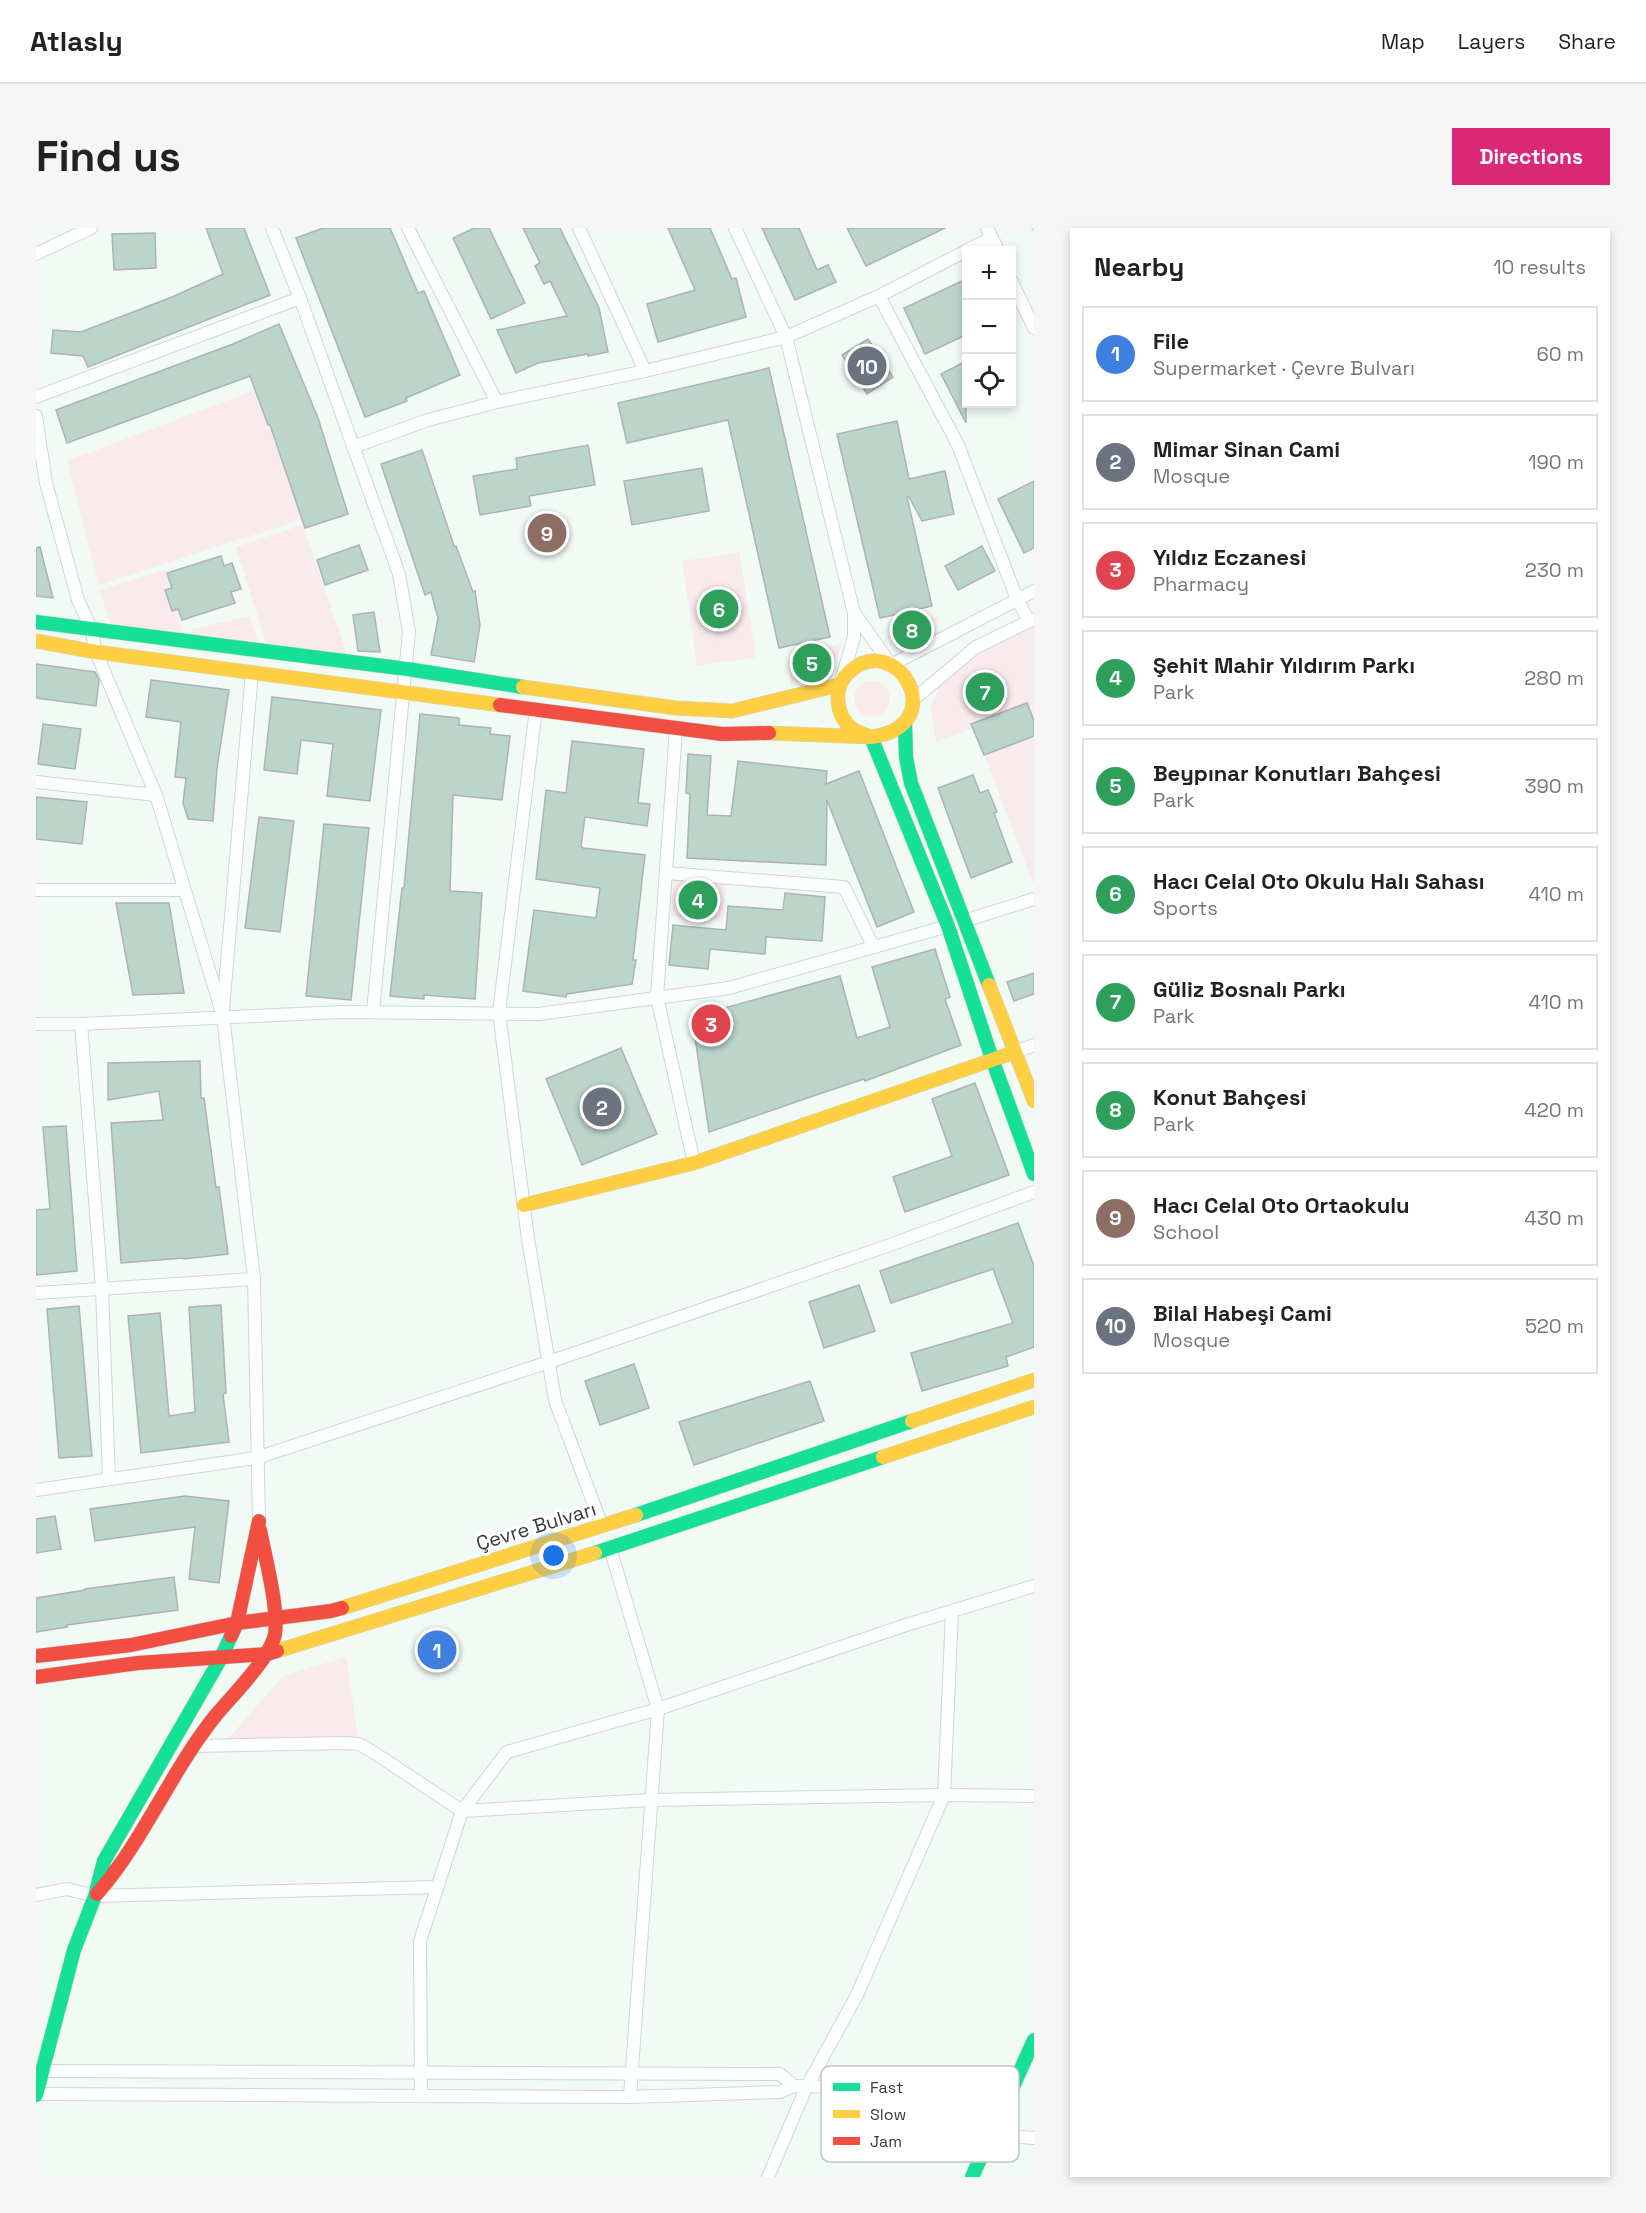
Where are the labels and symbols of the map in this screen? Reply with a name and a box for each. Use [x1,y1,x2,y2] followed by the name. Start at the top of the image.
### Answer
[848,344,886,388] pin: 10
[528,510,566,556] pin: 9
[700,586,738,632] pin: 6
[892,608,932,652] pin: 8
[792,640,832,686] pin: 5
[966,670,1004,714] pin: 7
[678,878,718,922] pin: 4
[692,1002,730,1046] pin: 3
[582,1084,622,1130] pin: 2
[473,1495,599,1557] street label: Çevre Bulvarı
[539,1541,568,1570] your location
[418,1628,456,1672] pin: 1
[821,2066,1019,2162] legend
[870,2077,903,2098] text: Fast
[870,2104,906,2125] text: Slow
[870,2131,902,2152] text: Jam

